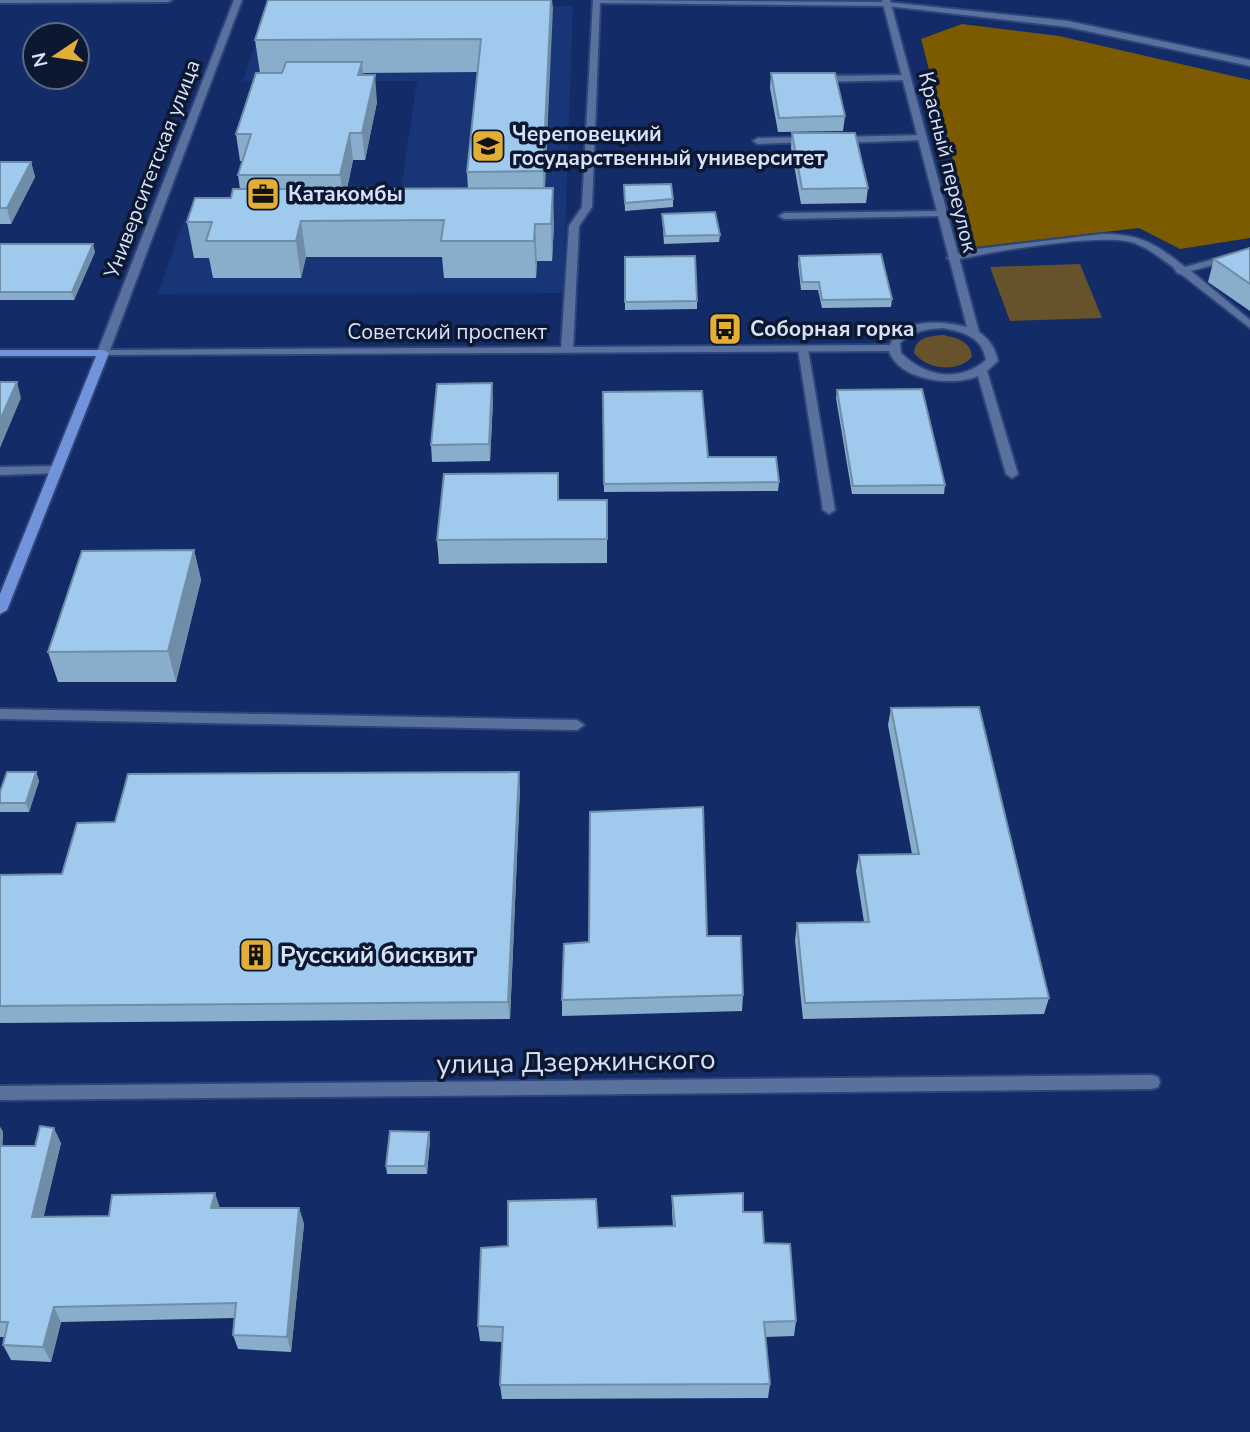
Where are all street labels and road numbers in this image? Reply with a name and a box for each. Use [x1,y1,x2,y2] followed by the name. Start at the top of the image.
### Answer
[97,56,207,283] street label: Университетская улица
[912,69,984,256] street label: Красный переулок
[347,318,547,346] street label: Советский проспект
[436,1041,716,1083] street label: улица Дзержинского

